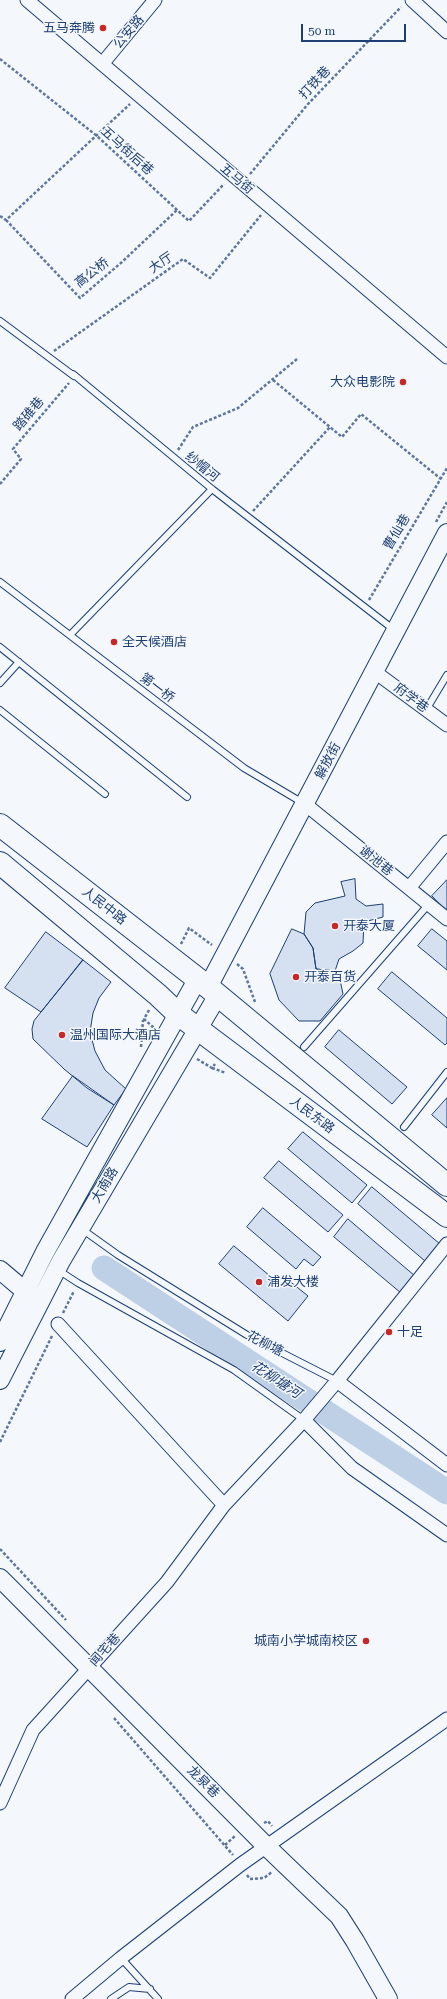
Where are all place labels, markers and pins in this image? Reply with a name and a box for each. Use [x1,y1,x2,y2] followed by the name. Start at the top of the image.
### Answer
[43,20,95,36] place label: 五马奔腾
[98,23,108,33] marker: 五马奔腾
[330,374,395,390] place label: 大众电影院
[398,377,408,387] marker: 大众电影院
[122,634,187,650] place label: 全天候酒店
[109,637,119,647] marker: 全天候酒店
[343,918,395,934] place label: 开泰大厦
[330,921,340,931] marker: 开泰大厦
[304,969,356,985] place label: 开泰百货
[291,972,301,982] marker: 开泰百货
[70,1027,161,1043] place label: 温州国际大酒店
[57,1030,67,1040] marker: 温州国际大酒店
[267,1274,319,1290] place label: 浦发大楼
[254,1277,264,1287] marker: 浦发大楼
[397,1324,423,1340] place label: 十足
[384,1327,394,1337] marker: 十足
[254,1633,358,1649] place label: 城南小学城南校区
[361,1636,371,1646] marker: 城南小学城南校区

